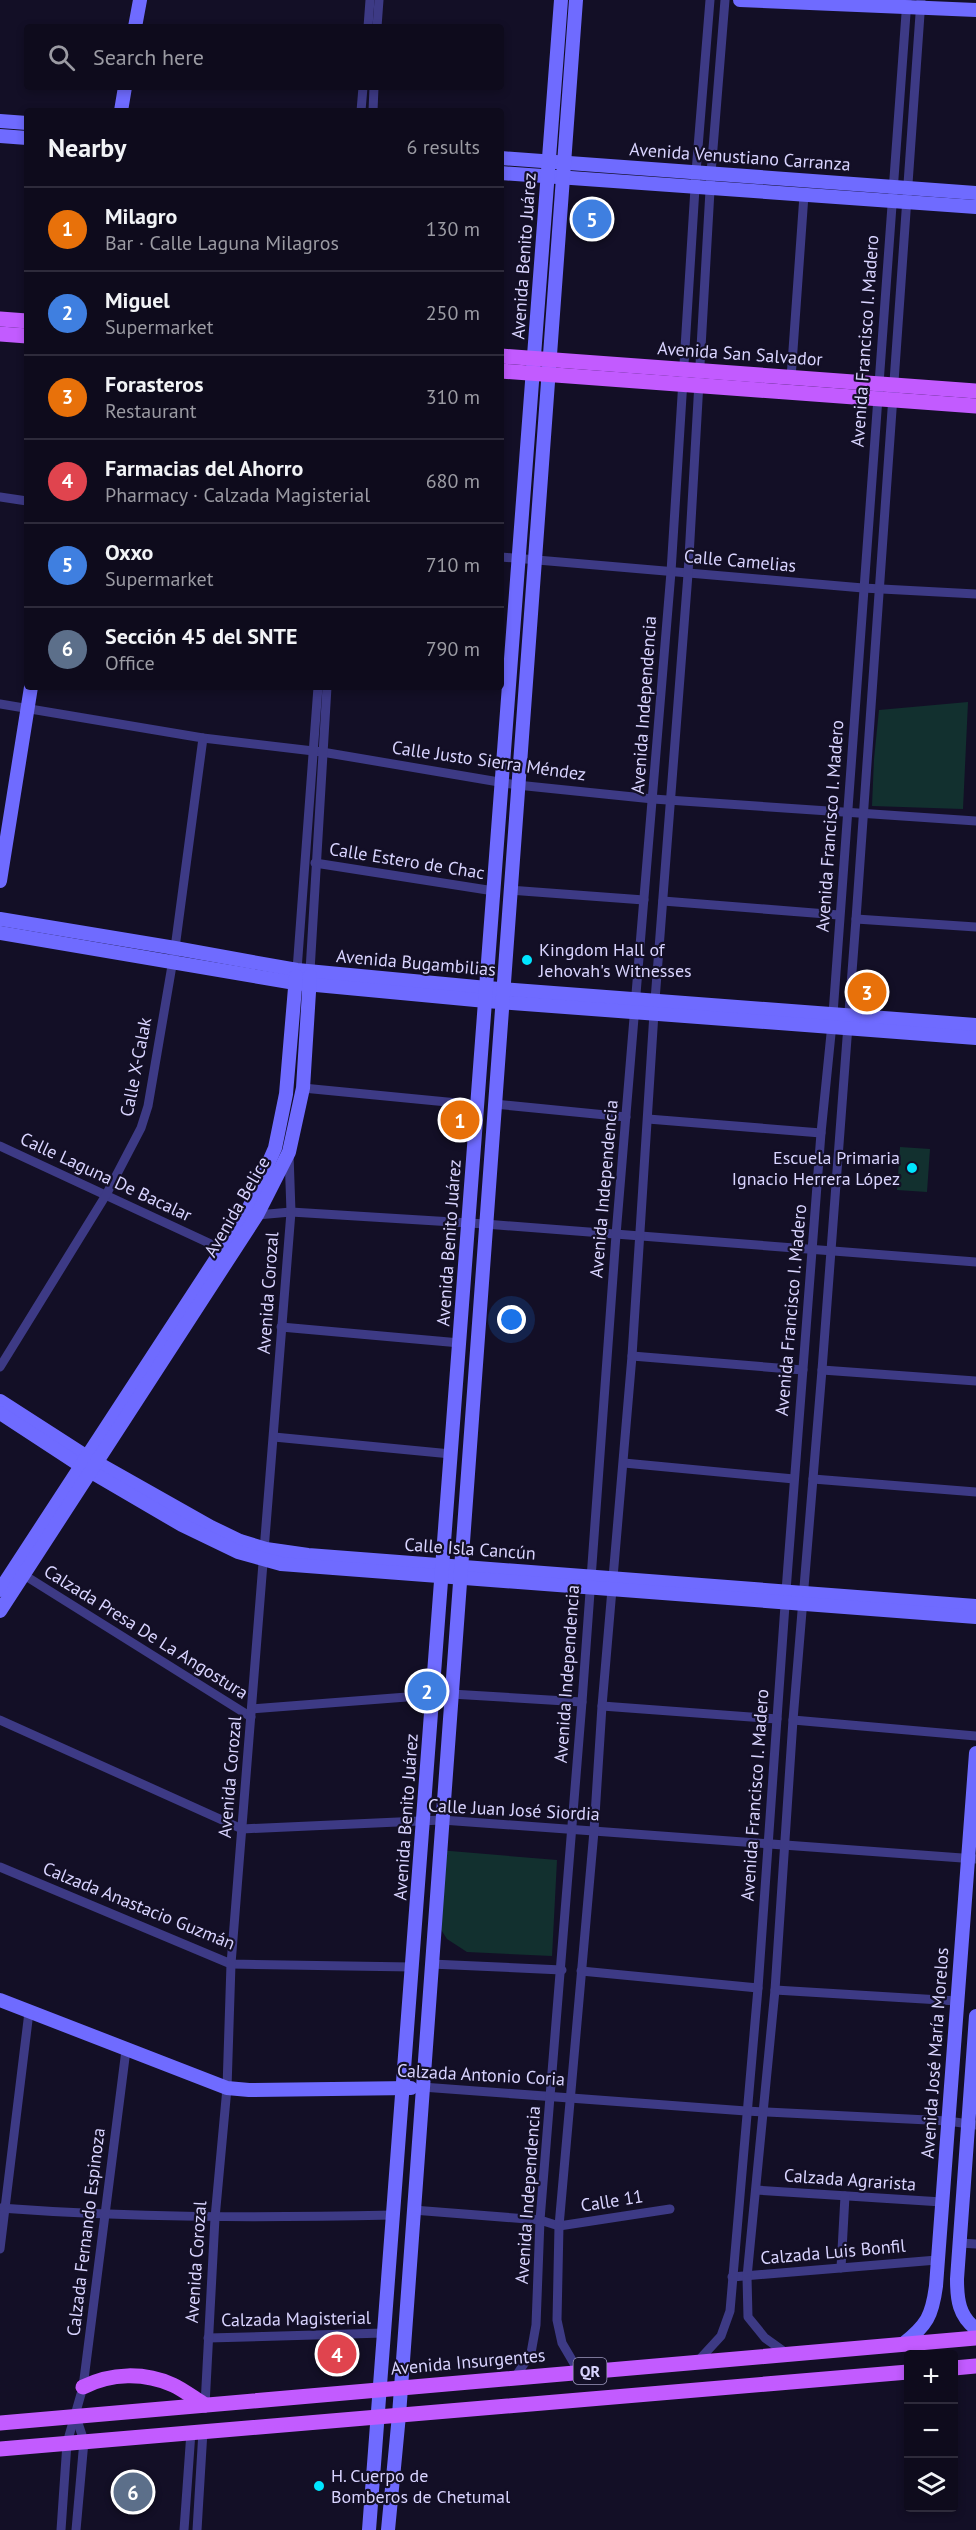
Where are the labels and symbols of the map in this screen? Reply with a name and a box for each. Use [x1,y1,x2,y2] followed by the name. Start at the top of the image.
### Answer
[629,137,851,176] street label: Avenida Venustiano Carranza
[506,172,541,340] street label: Avenida Benito Juárez
[572,196,612,242] pin: 5
[846,234,883,448] street label: Avenida Francisco I. Madero
[657,336,823,371] street label: Avenida San Salvador
[683,544,797,577] street label: Calle Camelias
[626,615,661,795] street label: Avenida Independencia
[811,719,848,933] street label: Avenida Francisco I. Madero
[391,736,588,786] street label: Calle Justo Sierra Méndez
[328,837,486,884] street label: Calle Estero de Chac
[538,938,692,982] place label: Kingdom Hall of Jehovah's Witnesses
[335,944,497,981] street label: Avenida Bugambilias
[520,953,534,967] marker: Kingdom Hall of Jehovah's Witnesses
[848,970,886,1014] pin: 3
[115,1015,156,1119] street label: Calle X-Calak
[440,1098,480,1142] pin: 1
[584,1099,623,1279] street label: Avenida Independencia
[17,1127,196,1226] street label: Calle Laguna De Bacalar
[732,1146,900,1190] place label: Escuela Primaria Ignacio Herrera López
[199,1152,275,1261] street label: Avenida Belice
[431,1159,466,1327] street label: Avenida Benito Juárez
[905,1161,919,1175] marker: Escuela Primaria Ignacio Herrera López
[770,1203,811,1417] street label: Avenida Francisco I. Madero
[252,1230,283,1355] street label: Avenida Corozal
[497,1305,526,1334] your location
[404,1532,536,1565] street label: Calle Isla Cancún
[40,1559,253,1704] street label: Calzada Presa De La Angostura
[549,1584,584,1764] street label: Avenida Independencia
[408,1668,446,1714] pin: 2
[736,1688,773,1902] street label: Avenida Francisco I. Madero
[213,1714,246,1839] street label: Avenida Corozal
[388,1733,423,1901] street label: Avenida Benito Juárez
[428,1794,600,1825] street label: Calle Juan José Siordia
[40,1856,239,1955] street label: Calzada Anastacio Guzmán
[916,1947,953,2159] street label: Avenida José María Morelos
[396,2059,566,2090] street label: Calzada Antonio Coria
[510,2105,545,2285] street label: Avenida Independencia
[61,2126,110,2337] street label: Calzada Fernando Espinoza
[783,2163,917,2196] street label: Calzada Agrarista
[579,2184,645,2217] street label: Calle 11
[180,2199,211,2324] street label: Avenida Corozal
[760,2234,907,2269] street label: Calzada Luis Bonfil
[221,2306,372,2331] street label: Calzada Magisterial
[318,2332,356,2376] pin: 4
[390,2343,546,2380] street label: Avenida Insurgentes
[574,2358,606,2384] road number: QR
[331,2464,511,2508] place label: H. Cuerpo de Bomberos de Chetumal
[114,2470,152,2514] pin: 6
[312,2479,326,2493] marker: H. Cuerpo de Bomberos de Chetumal

